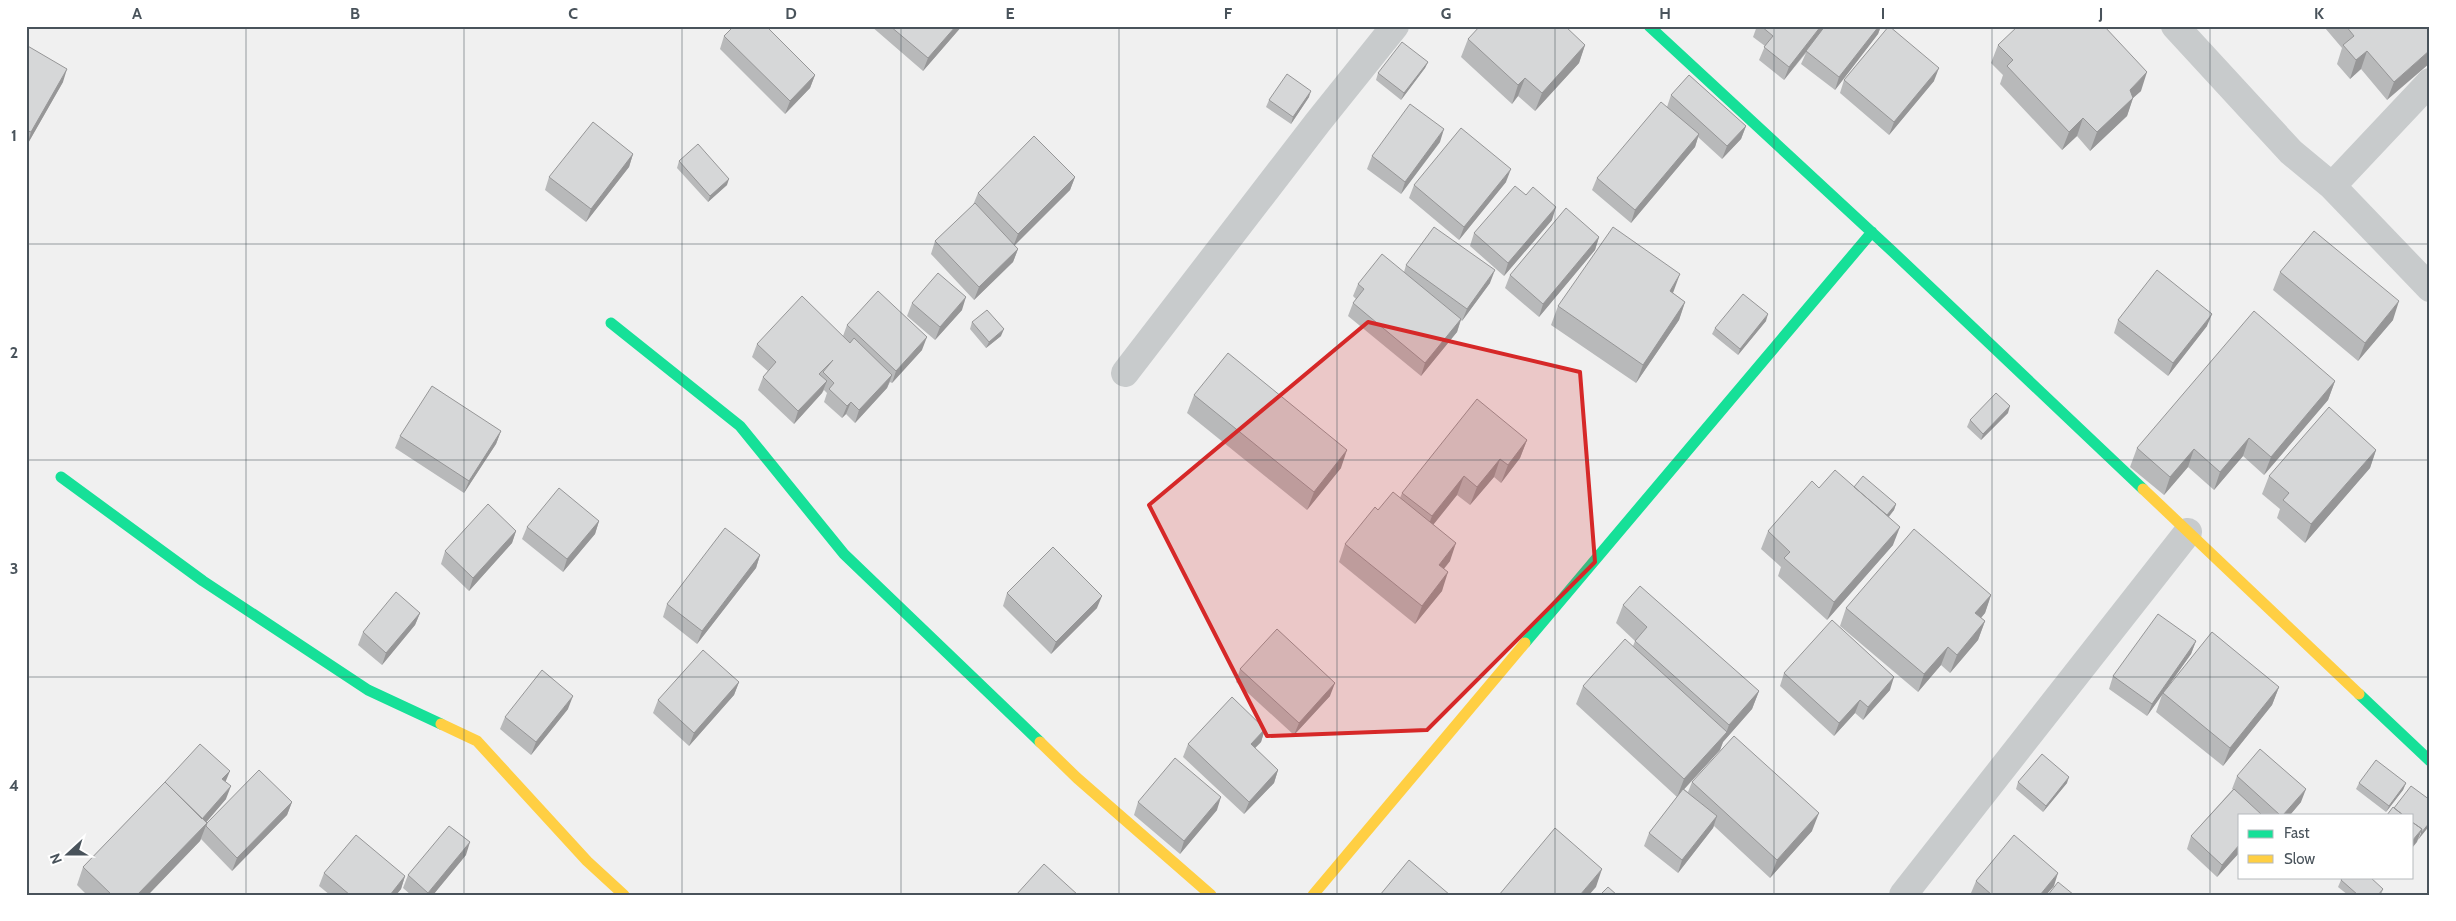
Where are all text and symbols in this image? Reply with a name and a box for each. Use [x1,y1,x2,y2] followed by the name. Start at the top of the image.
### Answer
[132,4,142,23] text: A
[350,4,360,23] text: B
[568,4,578,23] text: C
[785,4,797,23] text: D
[1005,4,1015,23] text: E
[1224,4,1233,23] text: F
[1441,4,1451,23] text: G
[1659,4,1671,23] text: H
[1881,4,1885,23] text: I
[2098,4,2103,23] text: J
[2314,4,2324,23] text: K
[11,126,17,145] text: 1
[10,343,18,362] text: 2
[10,559,18,578] text: 3
[9,776,19,795] text: 4
[2238,814,2414,878] legend
[2284,824,2309,842] text: Fast
[42,828,92,878] north arrow
[2284,850,2315,868] text: Slow
[46,851,66,867] text: N

